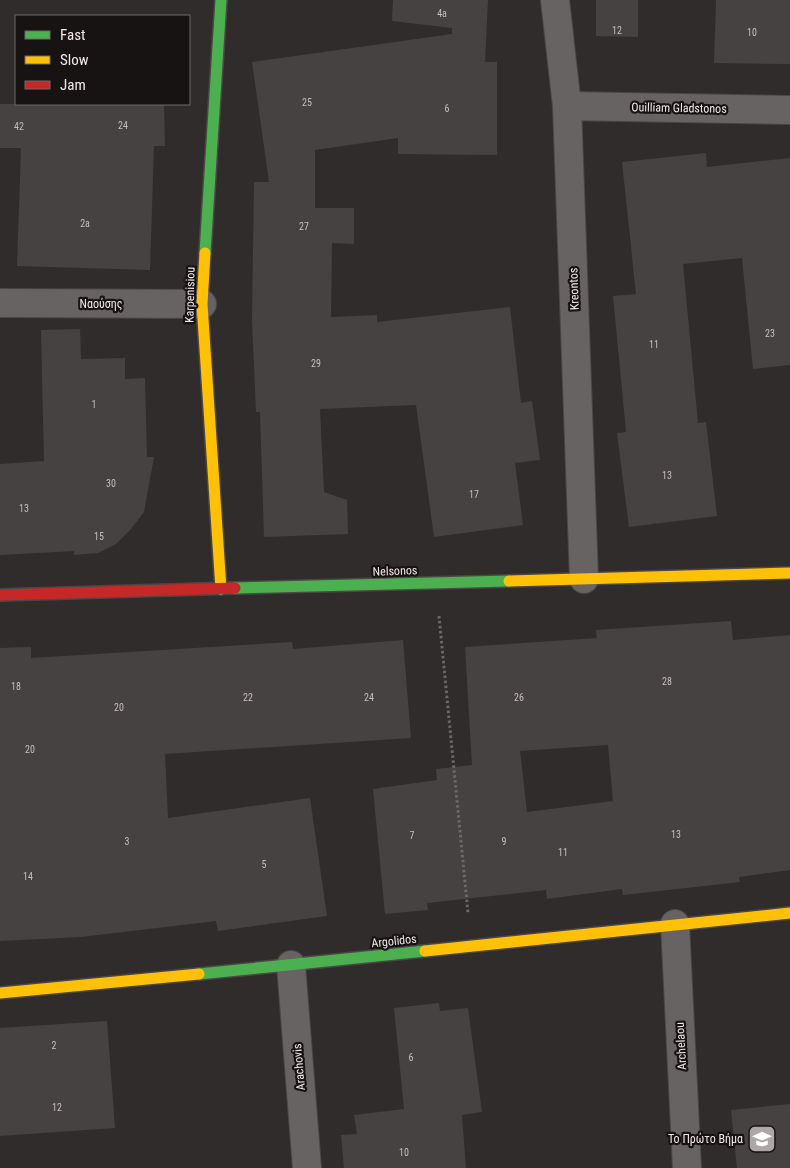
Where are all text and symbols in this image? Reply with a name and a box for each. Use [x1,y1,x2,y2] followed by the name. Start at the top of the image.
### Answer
[437,8,447,19] house number: 4a
[15,15,190,105] legend
[612,25,622,36] house number: 12
[60,26,85,44] text: Fast
[747,27,757,38] house number: 10
[60,51,89,69] text: Slow
[60,76,86,94] text: Jam
[302,97,312,108] house number: 25
[631,100,727,116] street label: Ouilliam Gladstonos
[445,103,450,114] house number: 6
[118,120,128,131] house number: 24
[14,121,24,132] house number: 42
[80,218,90,229] house number: 2a
[299,221,309,232] house number: 27
[183,267,197,323] street label: Karpenisiou
[566,268,582,310] street label: Kreontos
[80,297,123,311] street label: Ναούσης
[765,328,775,339] house number: 23
[649,339,659,350] house number: 11
[311,358,321,369] house number: 29
[92,399,96,410] house number: 1
[662,470,672,481] house number: 13
[106,478,116,489] house number: 30
[469,489,479,500] house number: 17
[19,503,29,514] house number: 13
[94,531,104,542] house number: 15
[372,563,418,579] street label: Nelsonos
[662,676,672,687] house number: 28
[11,681,21,692] house number: 18
[243,692,253,703] house number: 22
[364,692,374,703] house number: 24
[514,692,524,703] house number: 26
[114,702,124,713] house number: 20
[25,744,35,755] house number: 20
[671,829,681,840] house number: 13
[410,830,415,841] house number: 7
[125,836,130,847] house number: 3
[502,836,507,847] house number: 9
[558,847,568,858] house number: 11
[262,859,267,870] house number: 5
[23,871,33,882] house number: 14
[371,932,417,950] street label: Argolidos
[673,1022,689,1070] street label: Archelaou
[52,1040,57,1051] house number: 2
[290,1043,308,1091] street label: Arachovis
[409,1052,414,1063] house number: 6
[52,1102,62,1113] house number: 12
[747,1124,777,1154] school or university icon: Το Πρώτο Βήμα
[668,1132,743,1146] place label: Το Πρώτο Βήμα
[399,1147,409,1158] house number: 10

